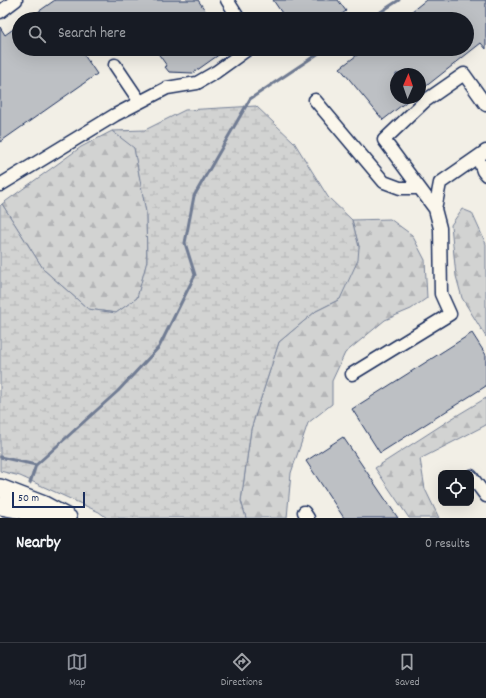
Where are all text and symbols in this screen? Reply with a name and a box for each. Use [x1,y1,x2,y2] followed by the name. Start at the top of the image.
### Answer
[12,12,474,56] search box
[26,23,48,45] icon: search
[58,23,126,45] text: Search here
[390,68,426,104] north arrow
[438,470,474,506] map controls
[438,470,474,506] button: locate
[12,490,85,509] scale bar
[18,491,39,507] text: 50 m
[16,532,60,556] text: Nearby
[425,535,470,554] text: 0 results
[66,651,88,691] tab: Map
[221,651,263,691] tab: Directions
[395,651,420,691] tab: Saved

